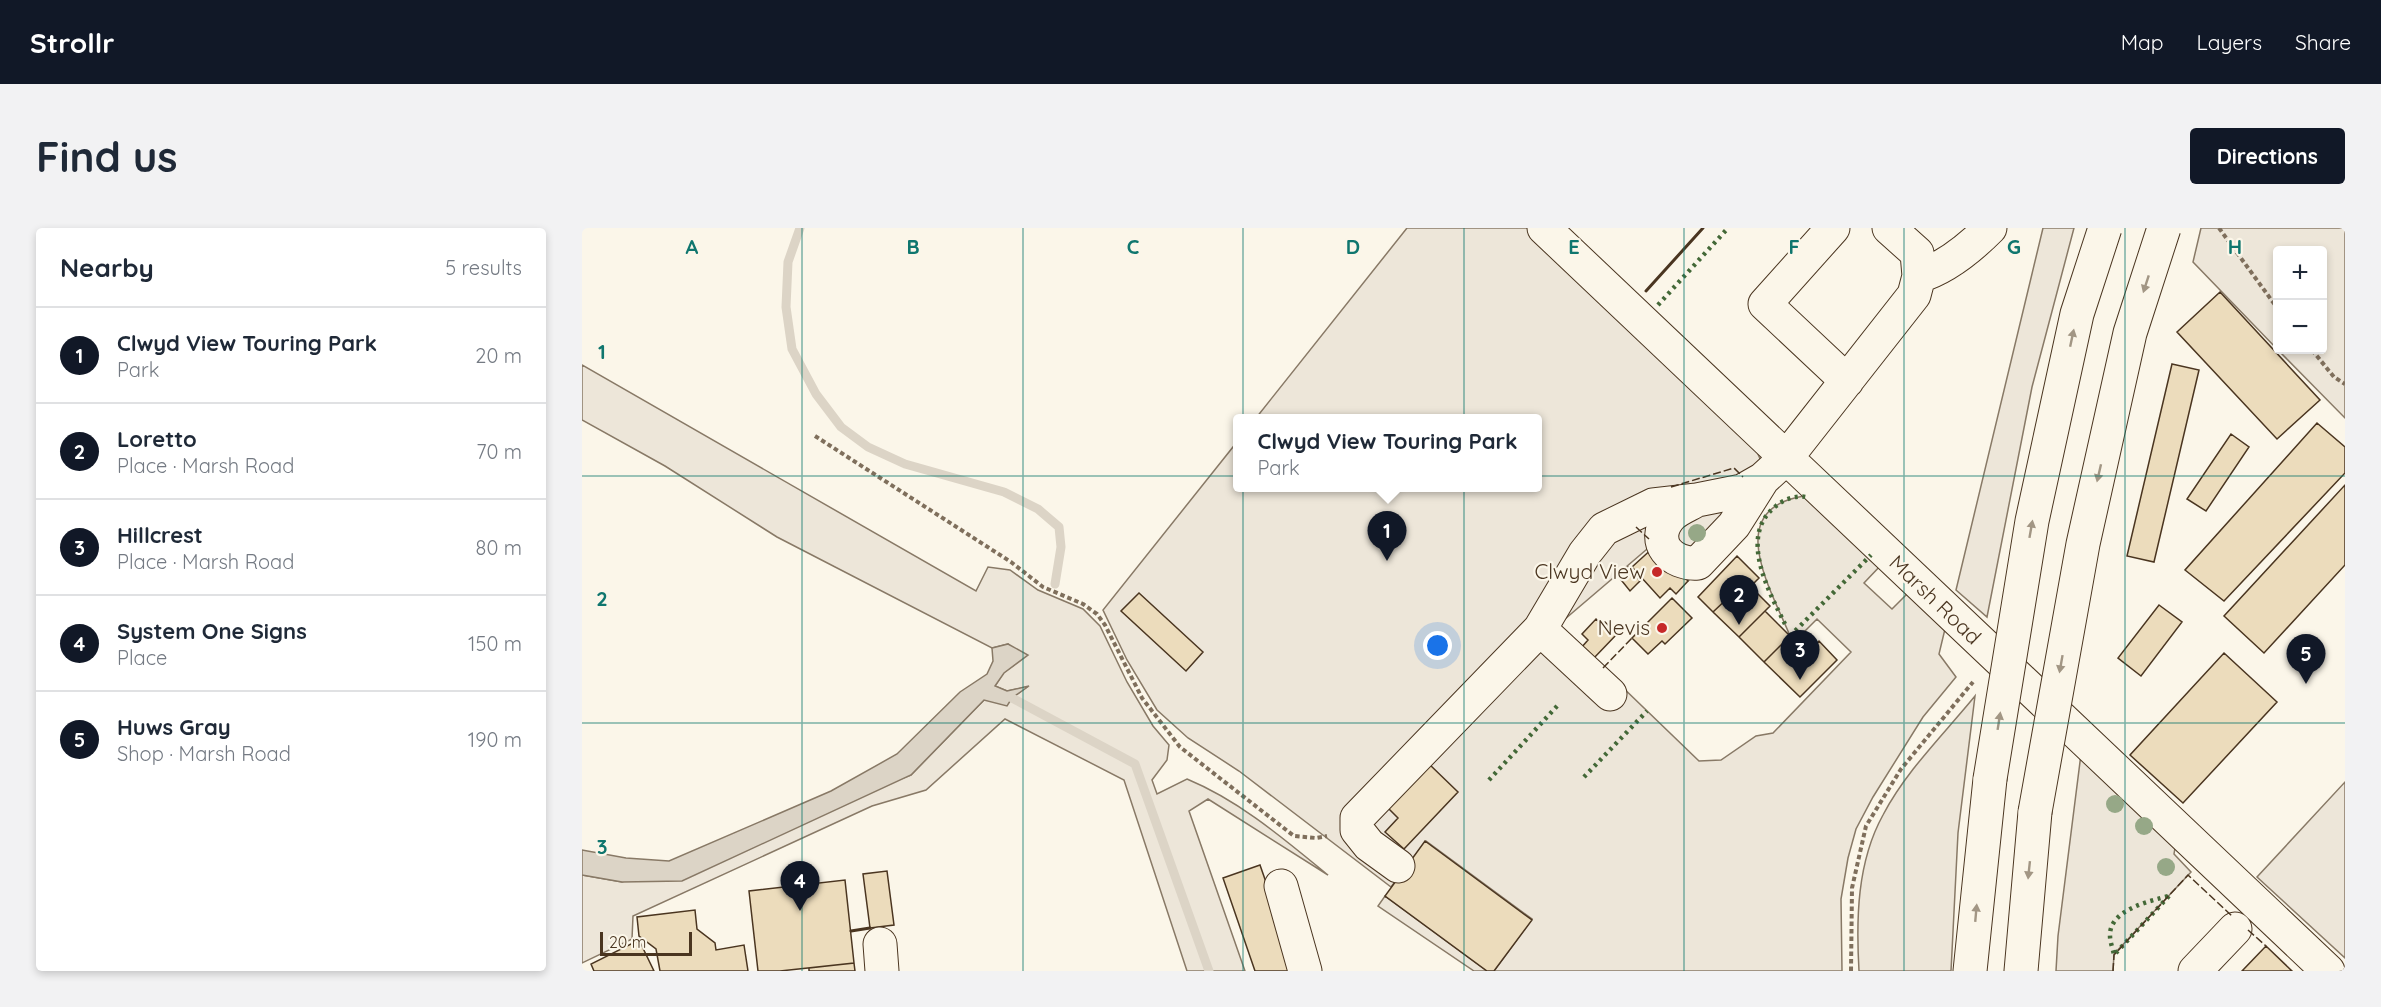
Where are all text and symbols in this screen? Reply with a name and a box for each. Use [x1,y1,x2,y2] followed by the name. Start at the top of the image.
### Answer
[30,25,114,60] text: Strollr
[2121,29,2164,55] text: Map
[2197,29,2262,55] text: Layers
[2295,29,2351,55] text: Share
[2190,128,2345,184] button: Directions
[36,130,178,183] text: Find us
[686,234,699,259] text: A
[906,234,920,259] text: B
[1127,234,1140,259] text: C
[1346,234,1360,259] text: D
[1568,234,1580,259] text: E
[1788,234,1800,259] text: F
[2007,234,2021,259] text: G
[2228,234,2242,259] text: H
[2273,246,2327,354] map controls
[2273,246,2327,300] button: +
[60,251,154,284] text: Nearby
[445,255,522,280] text: 5 results
[2140,275,2150,293] one-way arrow
[2273,300,2327,354] button: −
[2068,328,2077,347] one-way arrow
[117,329,377,357] text: Clwyd View Touring Park
[598,339,606,364] text: 1
[76,343,83,368] text: 1
[475,343,522,368] text: 20 m
[117,357,159,382] text: Park
[1233,414,1542,492] popup
[117,425,197,453] text: Loretto
[1257,427,1518,455] text: Clwyd View Touring Park
[74,439,85,464] text: 2
[476,439,522,464] text: 70 m
[117,453,294,478] text: Place · Marsh Road
[1257,455,1300,480] text: Park
[2093,463,2103,482] one-way arrow
[1368,512,1406,561] pin: 1
[2027,519,2036,538] one-way arrow
[117,521,203,549] text: Hillcrest
[74,535,85,560] text: 3
[476,535,522,560] text: 80 m
[117,549,294,574] text: Place · Marsh Road
[1884,549,1987,650] street label: Marsh Road
[1535,558,1645,584] place label: Clwyd View
[1650,565,1664,579] marker: Clwyd View
[1720,576,1758,625] pin: 2
[596,586,608,611] text: 2
[1598,614,1650,640] place label: Nevis
[117,617,307,645] text: System One Signs
[1655,621,1669,635] marker: Nevis
[1780,630,1820,680] pin: 3
[74,631,85,656] text: 4
[468,631,522,656] text: 150 m
[1423,631,1452,660] your location
[2286,634,2326,684] pin: 5
[117,645,167,670] text: Place
[2057,655,2066,674] one-way arrow
[1995,711,2004,730] one-way arrow
[117,713,231,741] text: Huws Gray
[74,727,85,752] text: 5
[468,727,522,752] text: 190 m
[117,741,291,766] text: Shop · Marsh Road
[597,834,607,859] text: 3
[2024,861,2034,880] one-way arrow
[780,862,820,911] pin: 4
[1971,903,1981,922] one-way arrow
[600,929,692,956] scale bar
[609,932,646,952] text: 20 m

